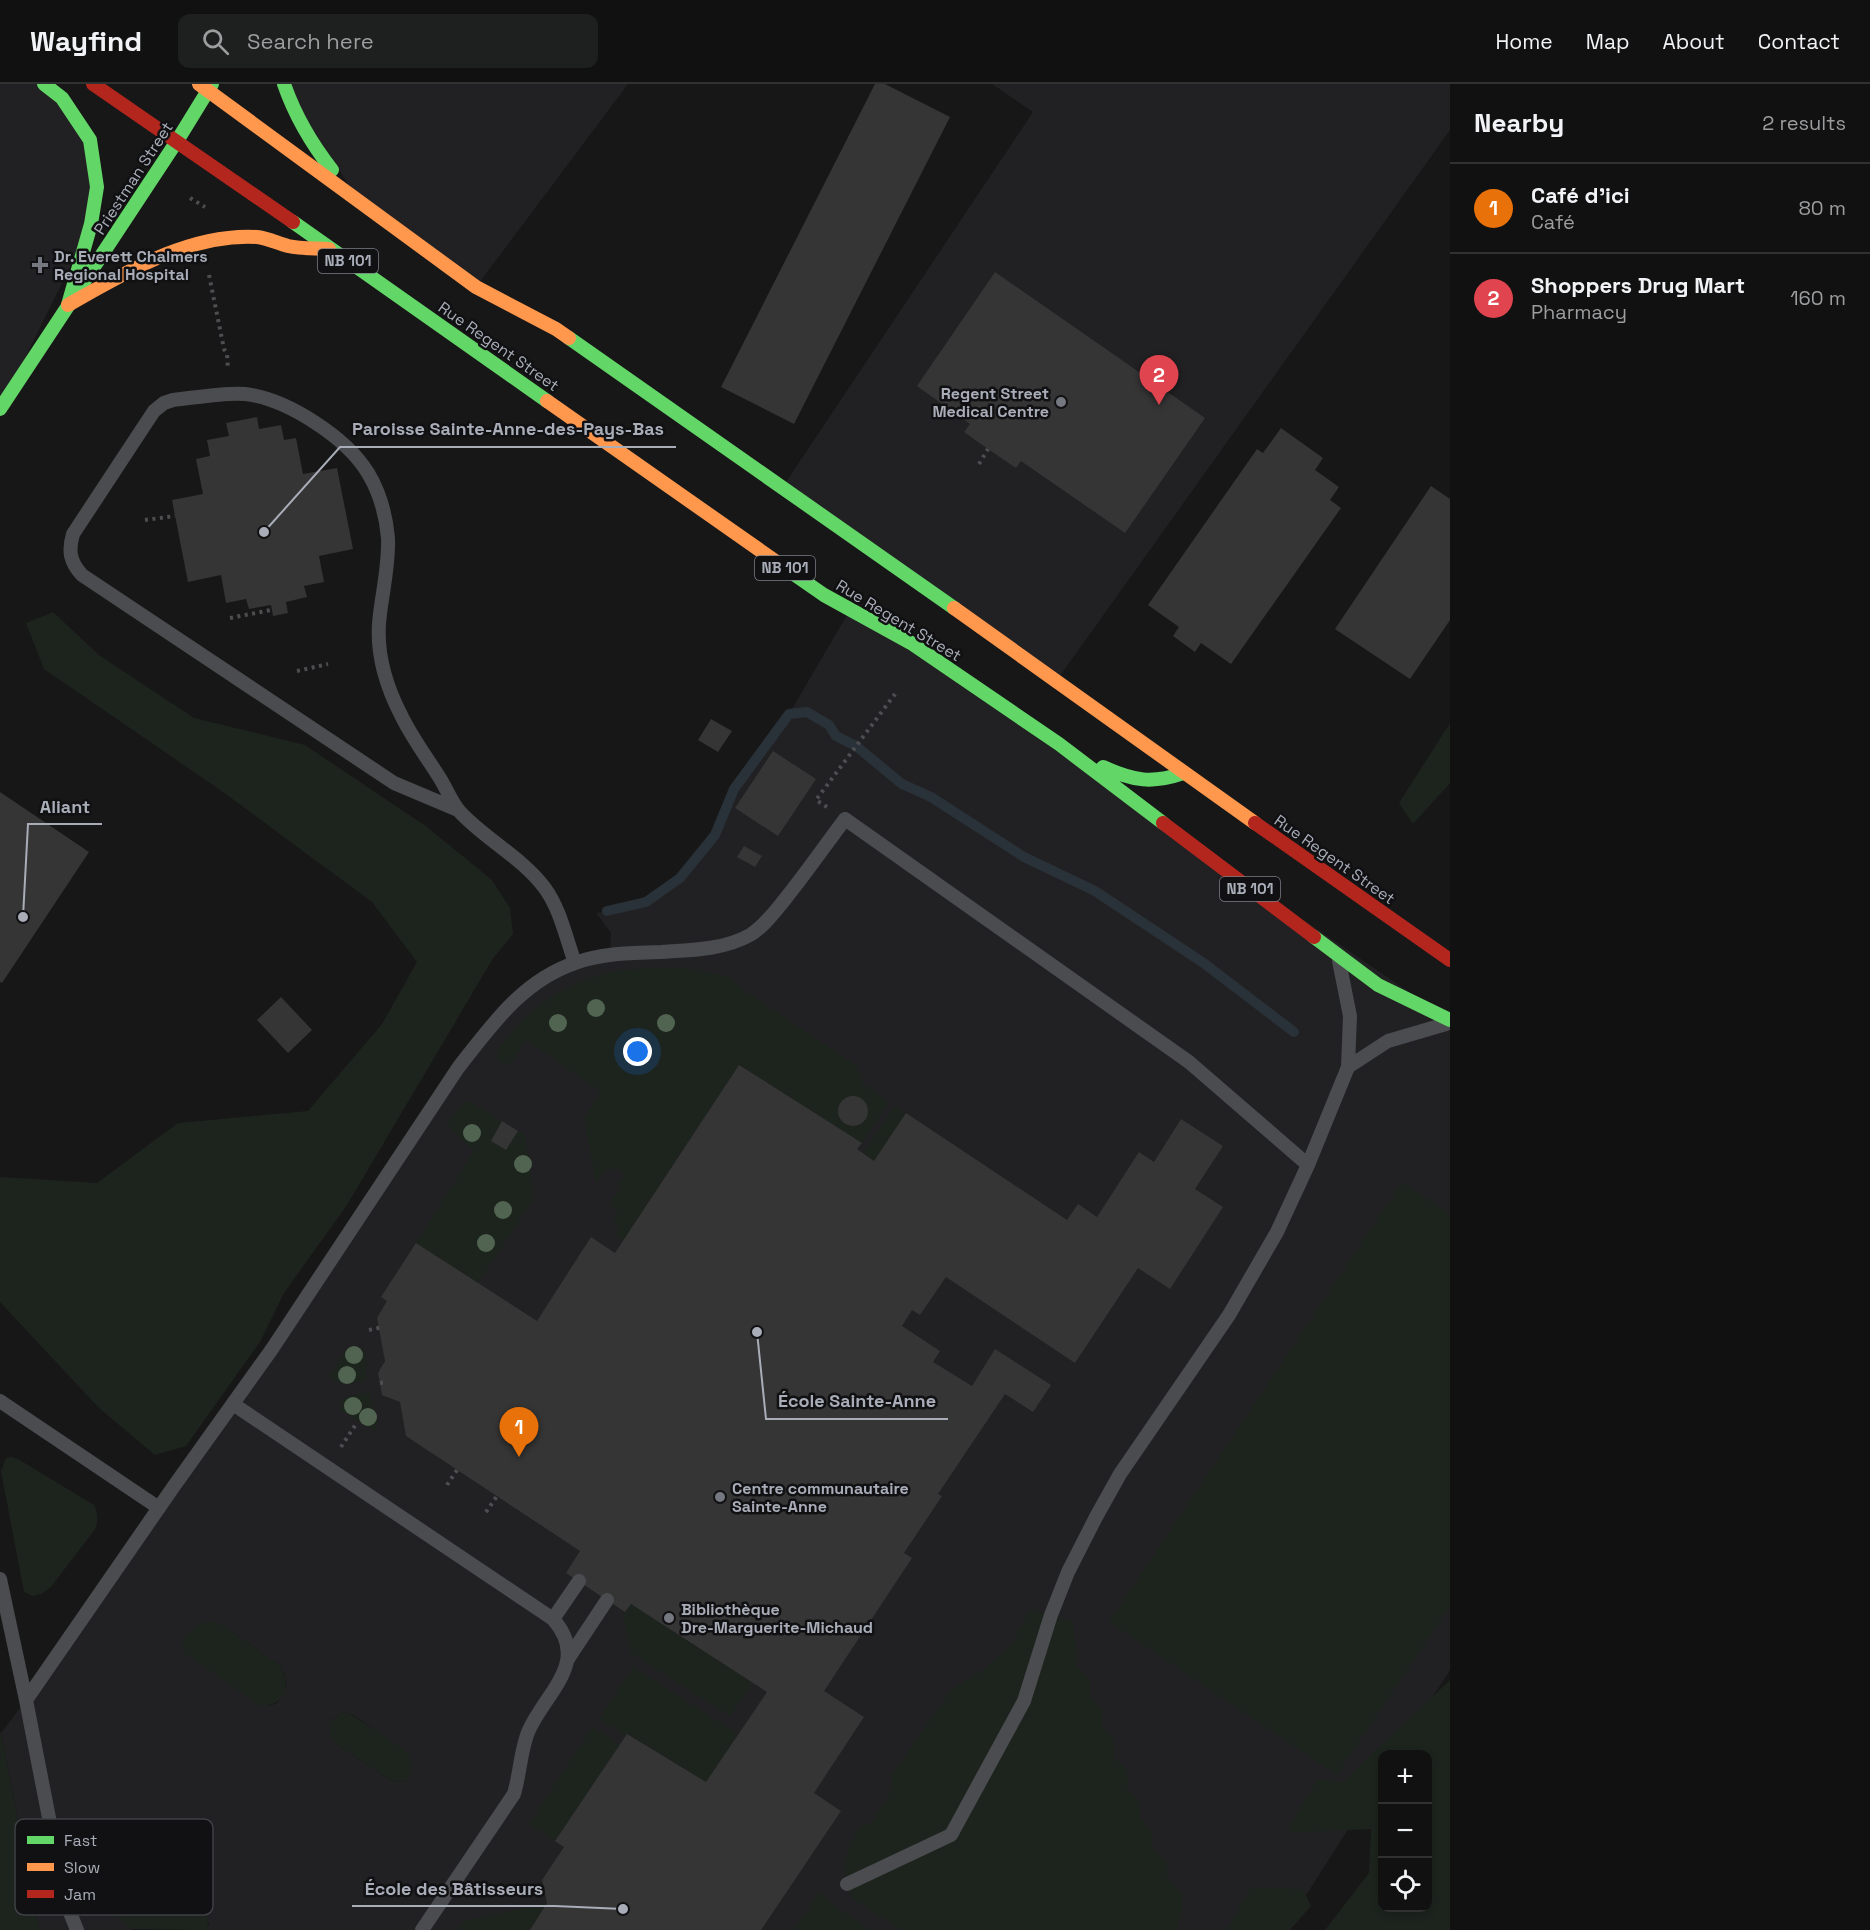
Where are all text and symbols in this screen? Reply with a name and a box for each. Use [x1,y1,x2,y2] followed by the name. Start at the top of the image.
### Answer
[178,14,598,68] search box
[30,23,142,59] text: Wayfind
[199,25,232,58] icon: search
[247,27,374,55] text: Search here
[1495,28,1553,55] text: Home
[1586,28,1630,55] text: Map
[1663,28,1725,55] text: About
[1758,28,1840,55] text: Contact
[1474,106,1564,140] text: Nearby
[1762,110,1846,136] text: 2 results
[89,118,178,239] street label: Priestman Street
[1531,181,1630,209] text: Café d'ici
[1489,195,1498,221] text: 1
[1798,195,1846,221] text: 80 m
[1531,209,1575,235] text: Café
[54,246,208,285] place label: Dr. Everett Chalmers Regional Hospital
[318,249,378,273] road number: NB 101
[31,256,49,274] marker: Dr. Everett Chalmers Regional Hospital
[1531,271,1745,299] text: Shoppers Drug Mart
[1488,285,1499,311] text: 2
[1790,285,1846,311] text: 160 m
[434,297,563,396] street label: Rue Regent Street
[1531,299,1627,325] text: Pharmacy
[1140,356,1178,405] pin: 2
[933,383,1049,422] place label: Regent Street Medical Centre
[1054,395,1068,409] marker: Regent Street Medical Centre
[340,411,676,447] callout: Paroisse Sainte-Anne-des-Pays-Bas
[352,417,664,440] text: Paroisse Sainte-Anne-des-Pays-Bas
[755,556,815,580] road number: NB 101
[832,575,965,666] street label: Rue Regent Street
[28,788,102,824] callout: Aliant
[40,795,90,818] text: Aliant
[1270,810,1399,909] street label: Rue Regent Street
[1220,877,1280,901] road number: NB 101
[623,1037,652,1066] your location
[766,1383,948,1419] callout: École Sainte-Anne
[778,1389,936,1412] text: École Sainte-Anne
[500,1408,538,1457] pin: 1
[732,1478,909,1517] place label: Centre communautaire Sainte-Anne
[713,1490,727,1504] marker: Centre communautaire Sainte-Anne
[681,1599,873,1638] place label: Bibliothèque Dre-Marguerite-Michaud
[662,1611,676,1625] marker: Bibliothèque Dre-Marguerite-Michaud
[1378,1750,1432,1912] map controls
[1378,1750,1432,1804] button: +
[1378,1804,1432,1858] button: −
[15,1819,213,1915] legend
[64,1830,97,1851] text: Fast
[64,1857,100,1878] text: Slow
[1378,1858,1432,1912] button: locate
[352,1870,555,1906] callout: École des Bâtisseurs
[365,1877,543,1900] text: École des Bâtisseurs
[64,1884,96,1905] text: Jam

